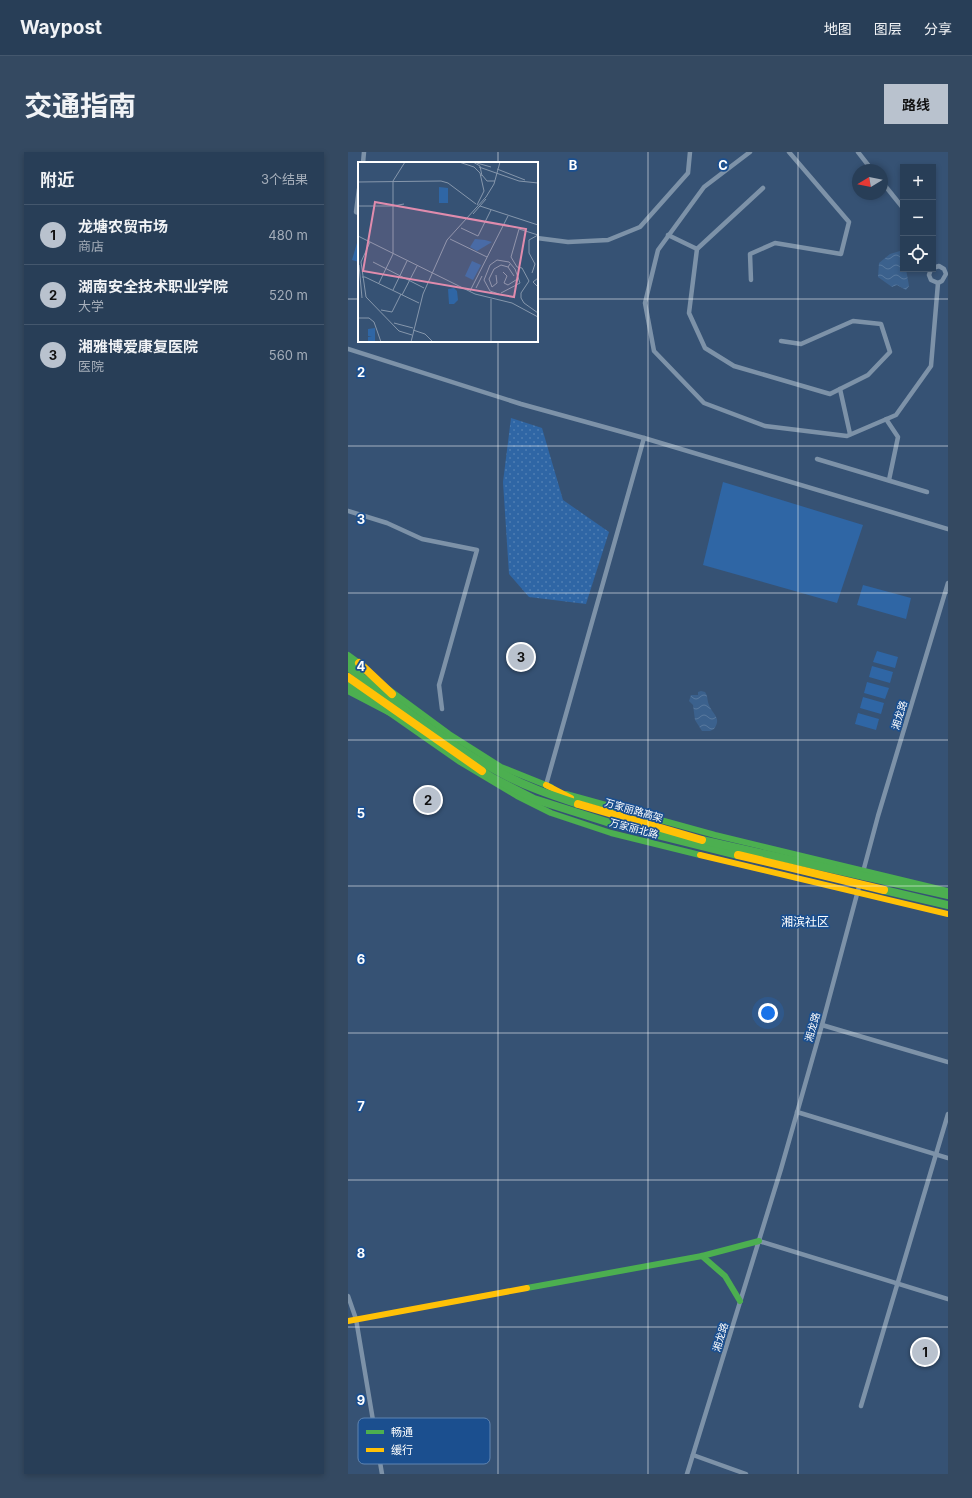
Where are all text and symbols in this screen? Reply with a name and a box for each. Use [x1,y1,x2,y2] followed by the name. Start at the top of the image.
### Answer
[20,16,102,39] text: Waypost
[824,20,852,37] text: 地图
[874,20,902,37] text: 图层
[924,20,952,37] text: 分享
[884,84,948,124] button: 路线
[24,89,136,123] text: 交通指南
[569,157,578,173] text: B
[718,157,728,173] text: C
[358,162,538,342] inset map
[852,164,888,200] north arrow
[900,164,936,272] map controls
[900,164,936,200] button: +
[40,170,74,190] text: 附近
[261,171,308,187] text: 3个结果
[900,200,936,236] button: −
[78,217,168,236] text: 龙塘农贸市场
[50,227,56,243] text: 1
[268,227,308,243] text: 480 m
[900,236,936,272] button: locate
[78,238,104,254] text: 商店
[78,277,228,296] text: 湖南安全技术职业学院
[49,287,57,303] text: 2
[269,287,308,303] text: 520 m
[78,298,104,314] text: 大学
[78,337,198,356] text: 湘雅博爱康复医院
[49,347,57,363] text: 3
[269,347,308,363] text: 560 m
[78,358,104,374] text: 医院
[357,364,365,380] text: 2
[357,511,365,527] text: 3
[508,642,534,672] pin: 3
[357,658,366,674] text: 4
[889,699,909,731] street label: 湘龙路
[415,785,441,815] pin: 2
[604,796,664,824] street label: 万家丽路高架
[357,805,365,821] text: 5
[608,816,660,840] street label: 万家丽北路
[781,914,829,929] district label: 湘滨社区
[357,951,365,967] text: 6
[758,1003,778,1023] your location
[802,1011,822,1043] street label: 湘龙路
[357,1098,365,1114] text: 7
[357,1245,365,1261] text: 8
[710,1321,730,1353] street label: 湘龙路
[912,1337,938,1367] pin: 1
[357,1392,365,1408] text: 9
[358,1418,490,1464] legend
[391,1425,413,1439] text: 畅通
[391,1443,413,1457] text: 缓行

